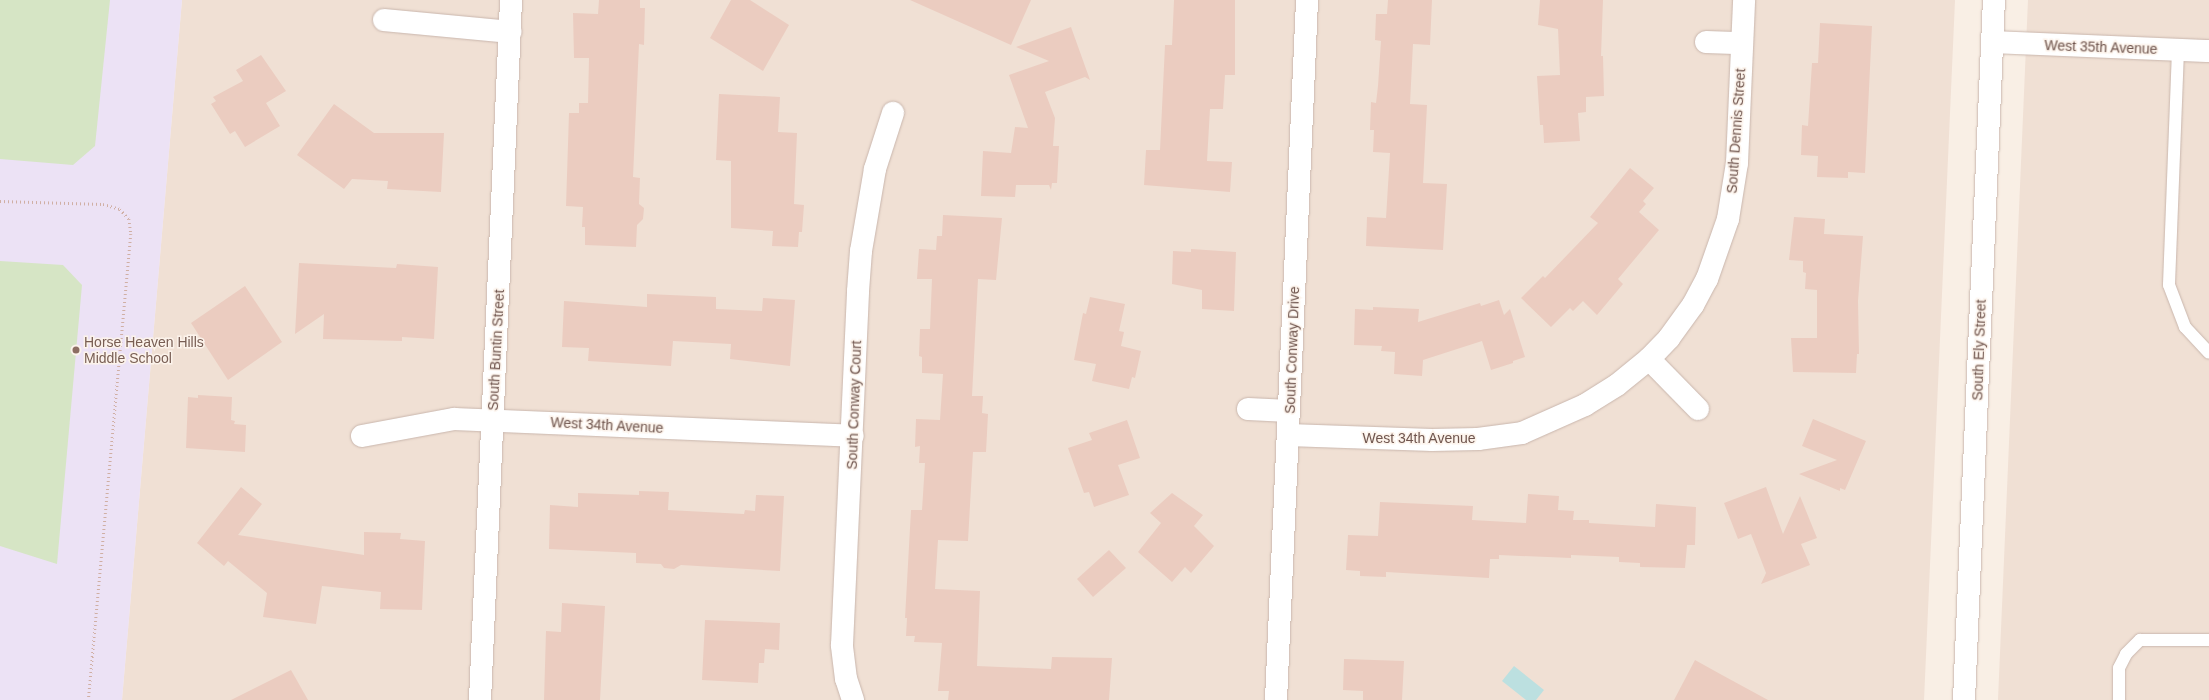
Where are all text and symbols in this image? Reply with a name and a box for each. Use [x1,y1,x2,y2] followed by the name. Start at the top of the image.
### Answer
[2044,37,2158,57] street label: West 35th Avenue
[1723,68,1749,194] street label: South Dennis Street
[1281,286,1303,414] street label: South Conway Drive
[484,289,508,411] street label: South Buntin Street
[1969,299,1989,401] street label: South Ely Street
[84,334,204,366] place label: Horse Heaven Hills Middle School
[843,340,865,470] street label: South Conway Court
[71,345,81,355] marker: Horse Heaven Hills Middle School
[550,414,664,436] street label: West 34th Avenue
[1362,430,1476,446] street label: West 34th Avenue

